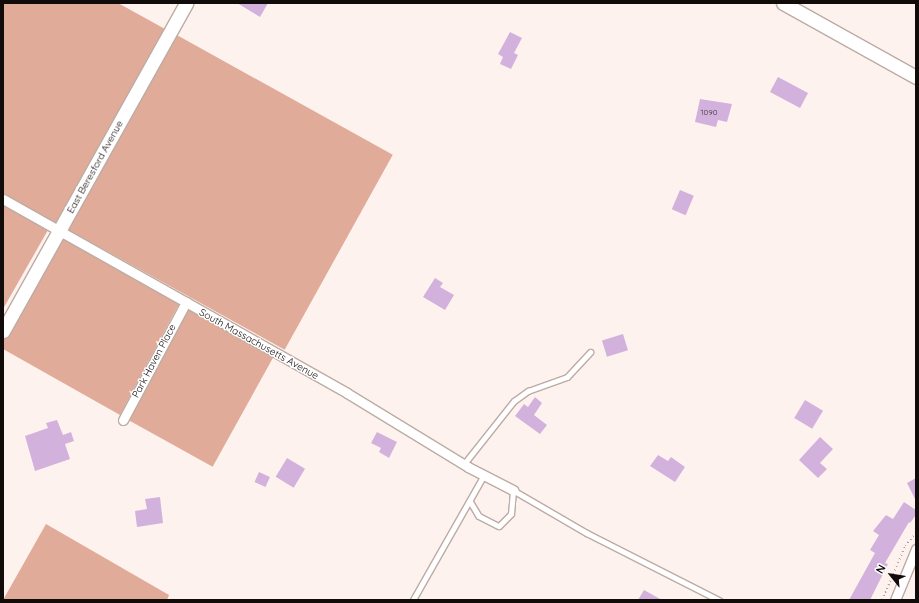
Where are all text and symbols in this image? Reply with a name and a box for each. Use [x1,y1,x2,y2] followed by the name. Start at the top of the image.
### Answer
[701,108,717,118] house number: 1090
[64,118,126,216] street label: East Beresford Avenue
[197,306,321,382] street label: South Massachusetts Avenue
[130,322,178,400] street label: Park Haven Place
[871,555,911,595] north arrow
[873,562,889,576] text: N

